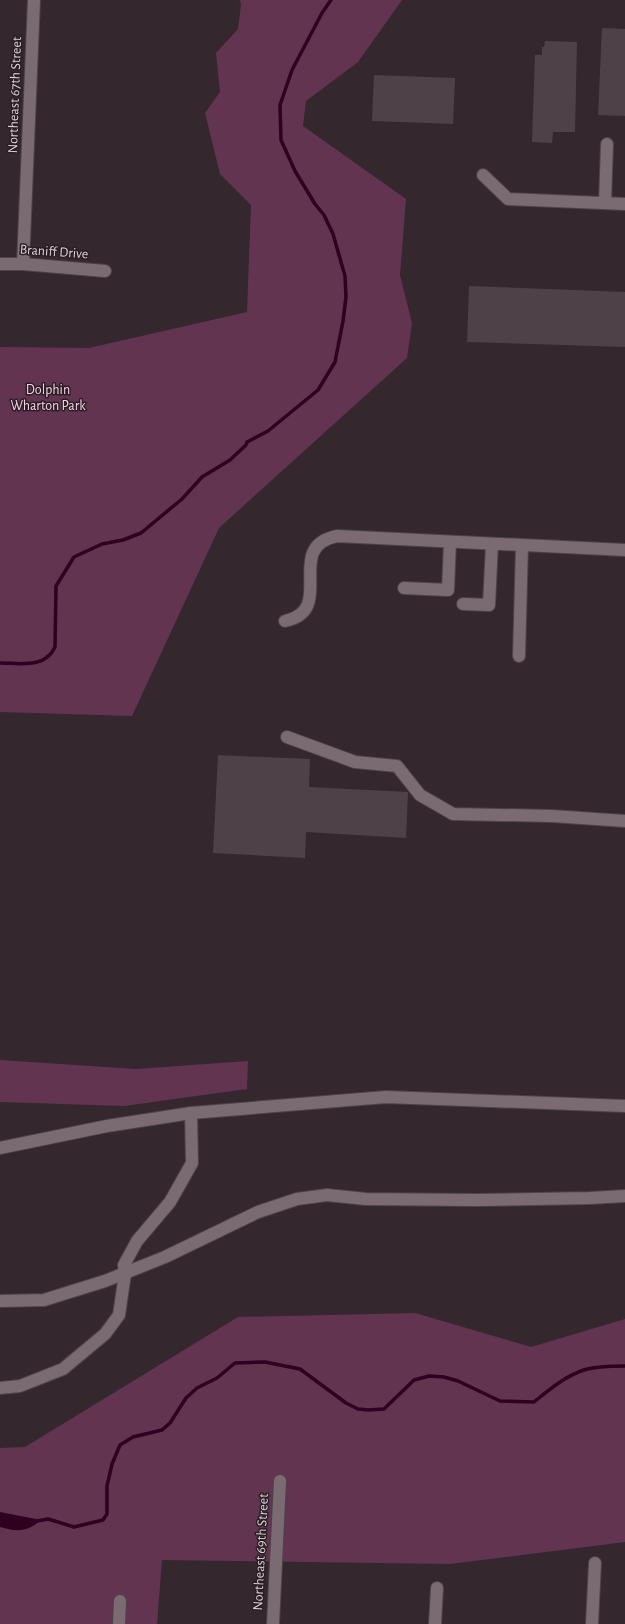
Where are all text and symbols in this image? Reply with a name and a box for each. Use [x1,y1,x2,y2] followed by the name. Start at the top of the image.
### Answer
[6,36,24,154] street label: Northeast 67th Street
[19,243,89,261] street label: Braniff Drive
[10,383,86,413] park label: Dolphin Wharton Park
[251,1493,271,1611] street label: Northeast 69th Street

